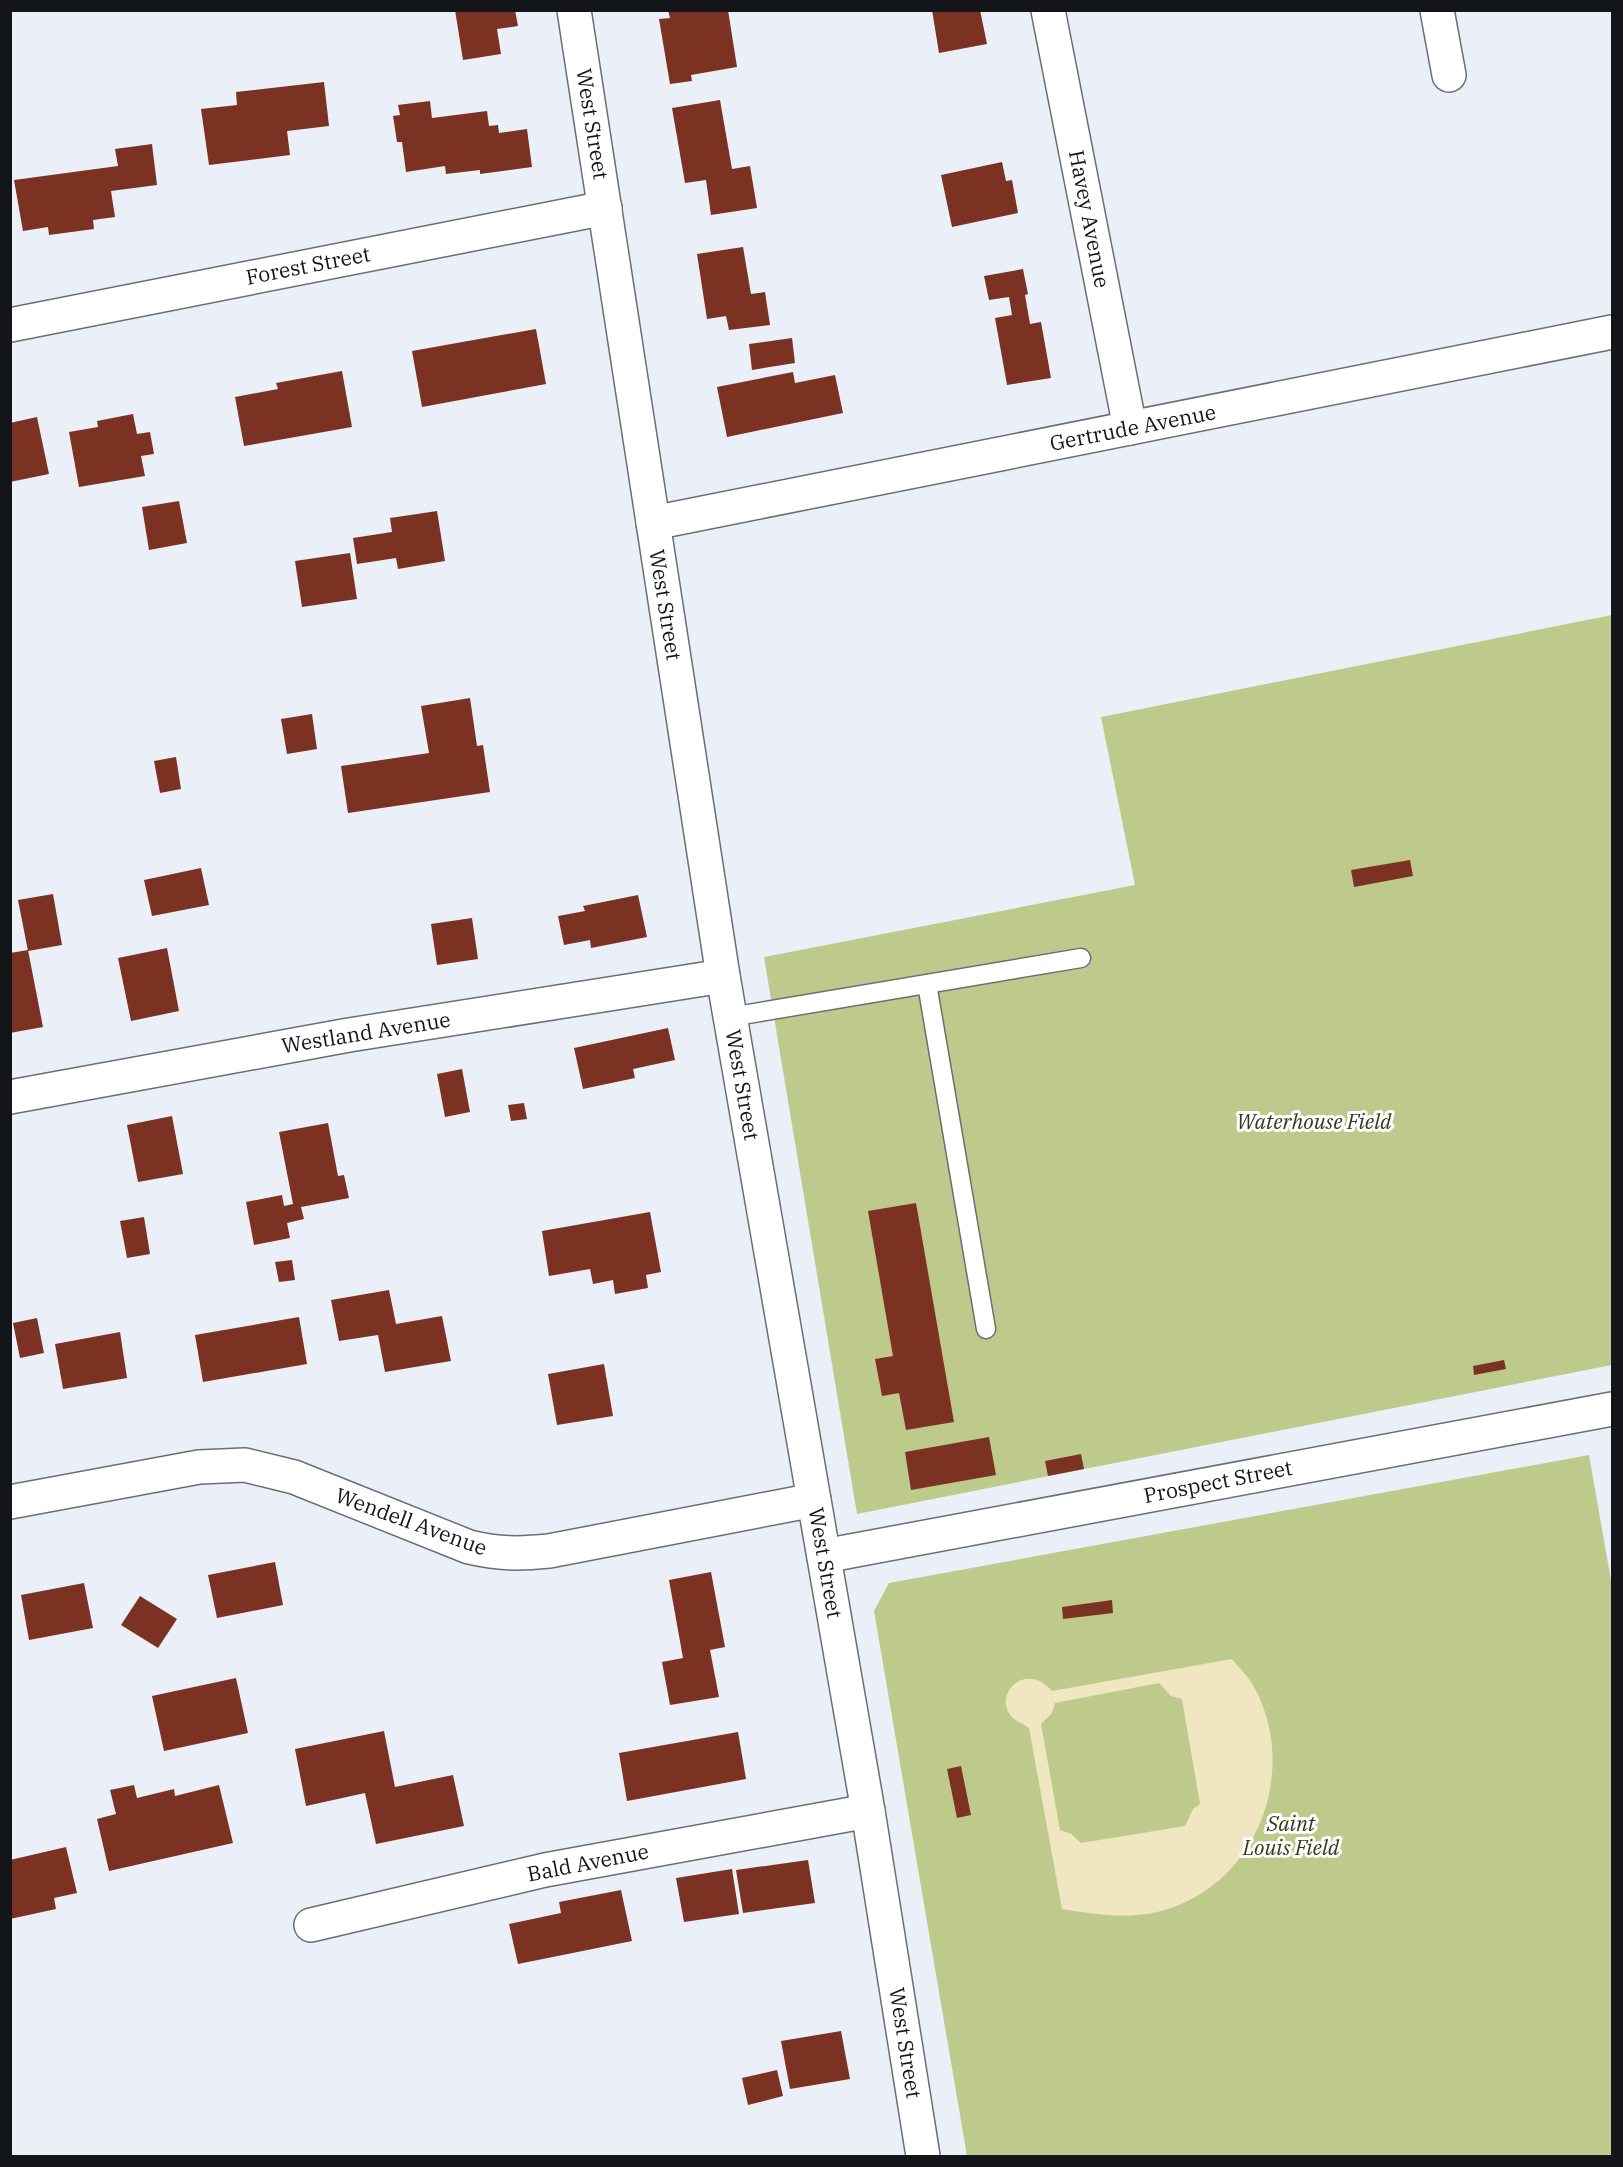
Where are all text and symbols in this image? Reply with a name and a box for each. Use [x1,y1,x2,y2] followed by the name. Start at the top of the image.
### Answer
[570,66,616,181] street label: West Street
[1063,148,1117,290] street label: Havey Avenue
[243,239,372,291] street label: Forest Street
[1047,397,1218,457] street label: Gertrude Avenue
[643,547,689,662] street label: West Street
[279,1005,452,1059] street label: Westland Avenue
[719,1027,766,1142] street label: West Street
[1237,1107,1392,1135] park label: Waterhouse Field
[1141,1453,1294,1509] street label: Prospect Street
[332,1481,491,1561] street label: Wendell Avenue
[802,1505,849,1620] street label: West Street
[1242,1809,1340,1861] park label: Saint Louis Field
[525,1837,651,1888] street label: Bald Avenue
[883,1985,929,2100] street label: West Street

